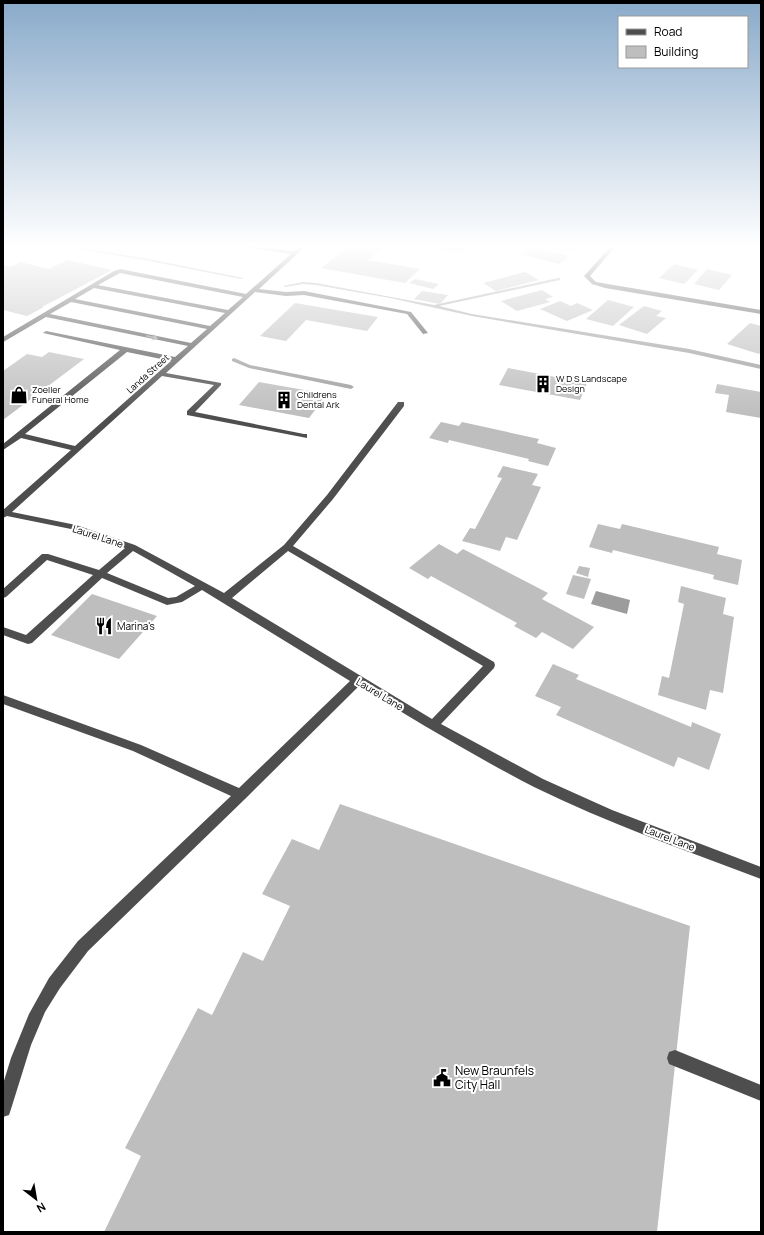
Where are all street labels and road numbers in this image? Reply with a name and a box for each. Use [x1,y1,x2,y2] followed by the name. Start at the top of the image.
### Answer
[123,351,172,396] street label: Landa Street
[71,521,125,551] street label: Laurel Lane
[354,674,406,714] street label: Laurel Lane
[643,822,697,854] street label: Laurel Lane

